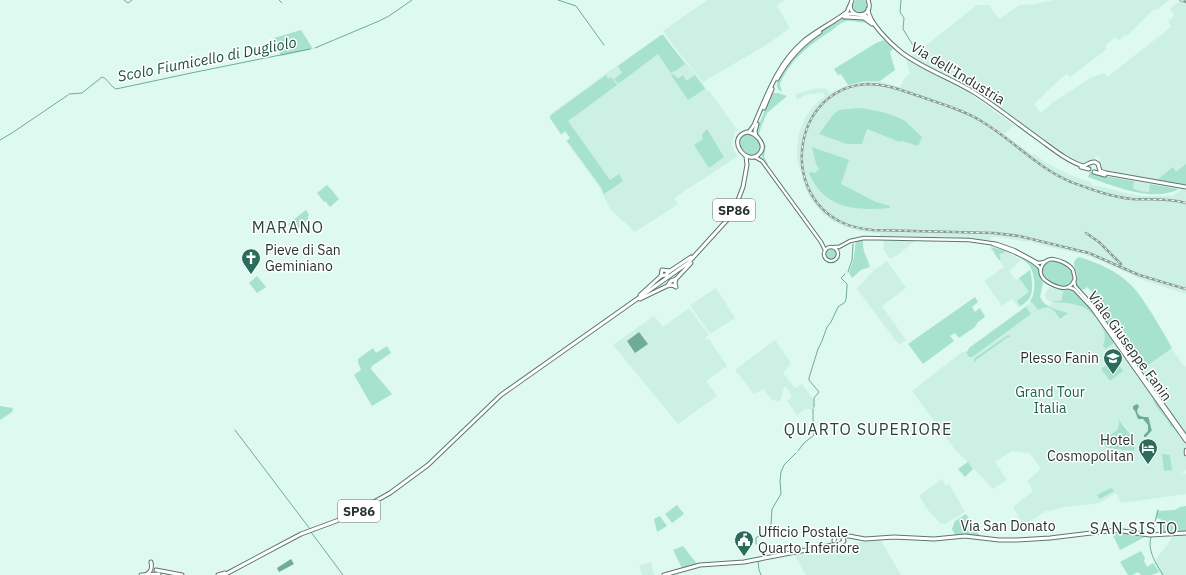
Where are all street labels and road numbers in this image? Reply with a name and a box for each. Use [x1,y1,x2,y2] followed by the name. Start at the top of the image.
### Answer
[908,38,1009,109] street label: Via dell'Industria
[713,199,755,221] road number: SP86
[1084,288,1176,404] street label: Viale Giuseppe Fanin
[338,500,380,522] road number: SP86
[960,517,1056,535] street label: Via San Donato

